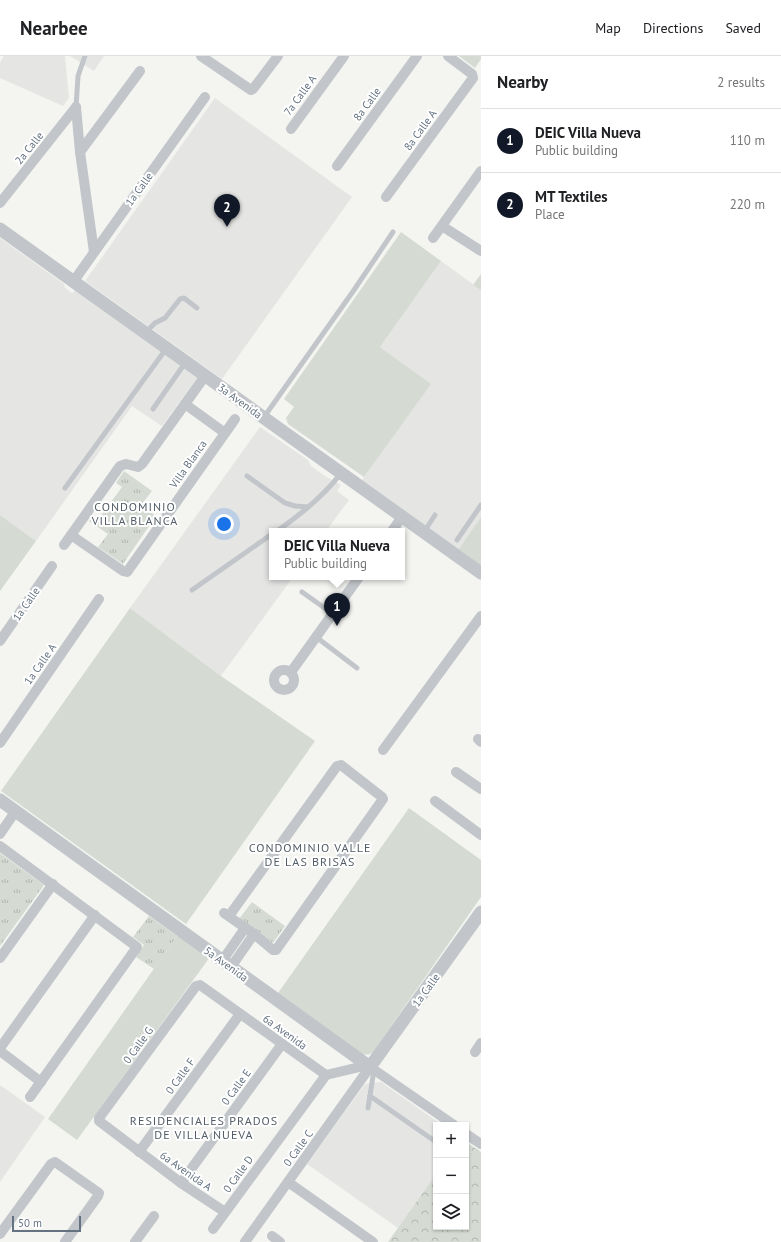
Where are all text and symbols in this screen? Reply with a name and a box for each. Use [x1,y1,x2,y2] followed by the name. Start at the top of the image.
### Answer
[20,16,88,40] text: Nearbee
[595,19,621,37] text: Map
[643,19,703,37] text: Directions
[725,19,761,37] text: Saved
[497,71,548,93] text: Nearby
[281,72,320,118] street label: 7a Calle A
[717,74,765,91] text: 2 results
[350,84,384,123] street label: 8a Calle
[401,106,440,153] street label: 8a Calle A
[535,123,641,142] text: DEIC Villa Nueva
[12,129,47,167] street label: 2a Calle
[506,132,514,149] text: 1
[730,132,765,149] text: 110 m
[535,142,618,159] text: Public building
[122,169,156,208] street label: 1a Calle
[535,187,608,206] text: MT Textiles
[214,194,240,227] pin: 2
[506,196,514,213] text: 2
[730,196,765,213] text: 220 m
[535,206,565,223] text: Place
[215,380,265,422] street label: 3a Avenida
[166,437,210,492] street label: Villa Blanca
[91,499,178,528] district label: CONDOMINIO VILLA BLANCA
[214,514,234,534] your location
[269,528,405,580] popup
[284,536,390,555] text: DEIC Villa Nueva
[284,555,367,572] text: Public building
[9,584,43,624] street label: 1a Calle
[324,593,350,626] pin: 1
[21,640,60,687] street label: 1a Calle A
[249,840,371,869] district label: CONDOMINIO VALLE DE LAS BRISAS
[201,943,251,985] street label: 5a Avenida
[409,970,443,1009] street label: 1a Calle
[260,1011,310,1053] street label: 6a Avenida
[120,1024,156,1066] street label: 0 Calle G
[162,1055,198,1097] street label: 0 Calle F
[218,1066,254,1108] street label: 0 Calle E
[130,1113,278,1142] district label: RESIDENCIALES PRADOS DE VILLA NUEVA
[433,1122,469,1230] map controls
[433,1122,469,1158] button: +
[280,1127,316,1169] street label: 0 Calle C
[157,1148,215,1194] street label: 6a Avenida A
[220,1153,256,1195] street label: 0 Calle D
[433,1158,469,1194] button: −
[433,1194,469,1230] button: layers
[12,1214,81,1233] scale bar
[18,1216,42,1230] text: 50 m

